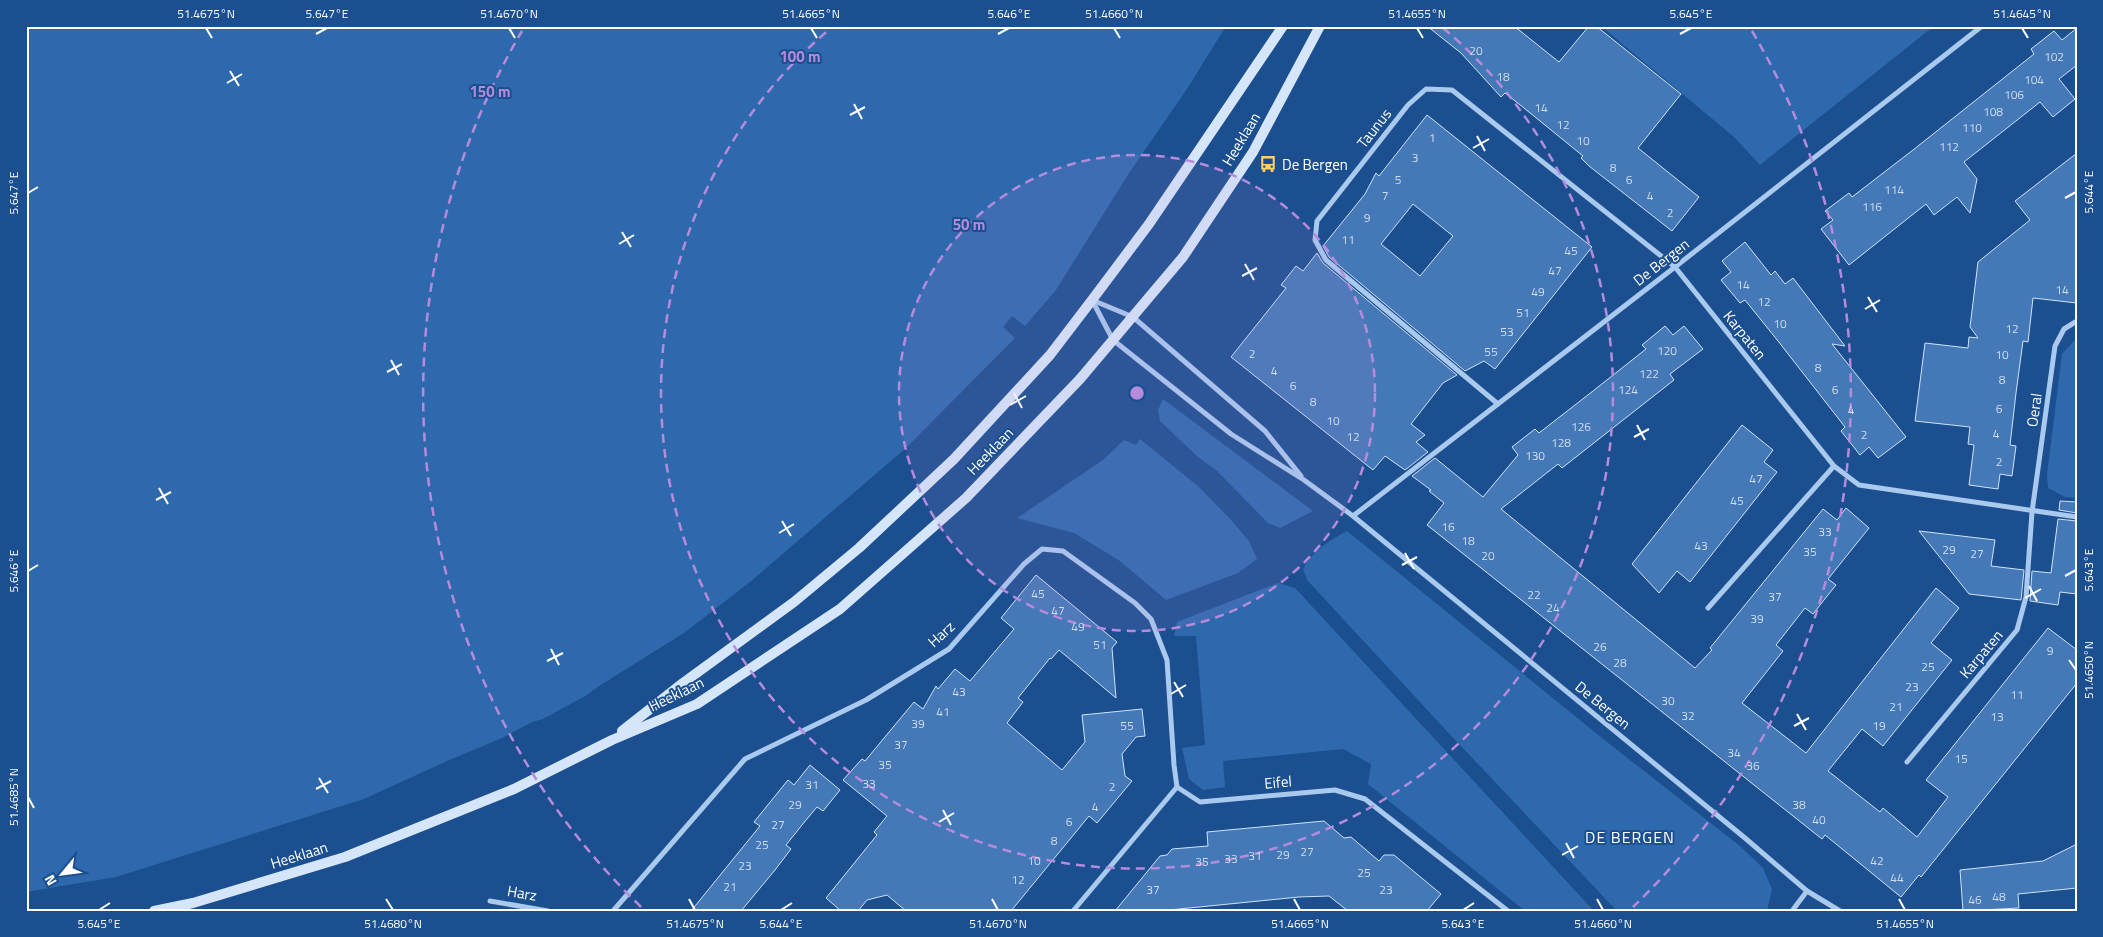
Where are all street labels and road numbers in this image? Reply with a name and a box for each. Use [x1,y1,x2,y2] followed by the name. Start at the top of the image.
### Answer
[1351,103,1397,153] street label: Taunus
[1216,108,1266,170] street label: Heeklaan
[1628,233,1694,291] street label: De Bergen
[1718,305,1772,365] street label: Karpaten
[2020,392,2048,428] street label: Oeral
[961,422,1019,480] street label: Heeklaan
[922,615,960,652] street label: Harz
[1954,625,2008,683] street label: Karpaten
[644,671,708,717] street label: Heeklaan
[1570,675,1636,735] street label: De Bergen
[1263,769,1293,795] street label: Eifel
[267,835,331,875] street label: Heeklaan
[505,879,539,907] street label: Harz

